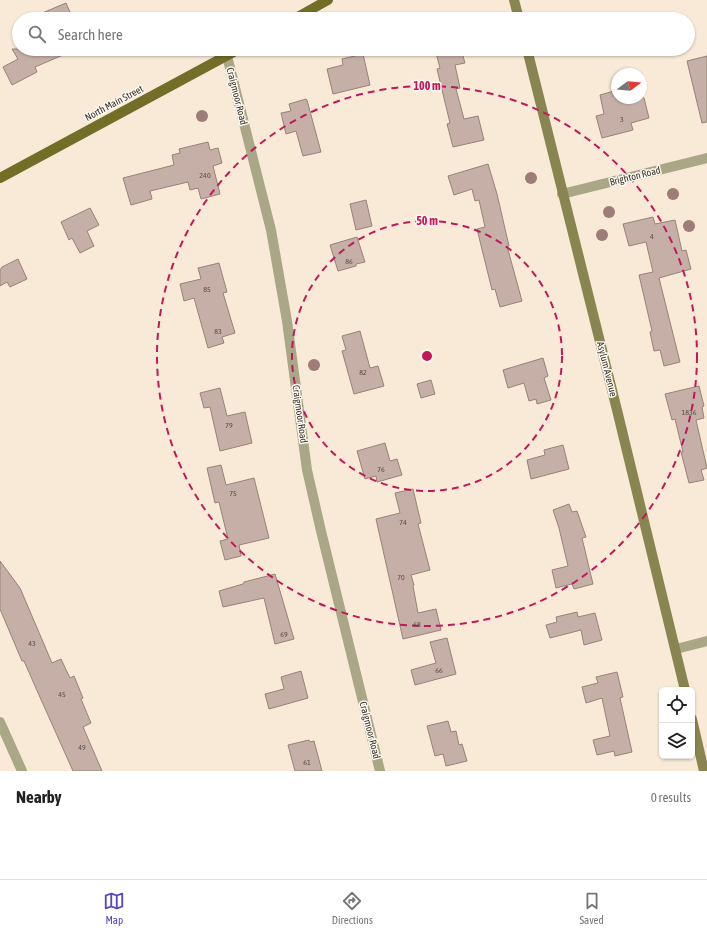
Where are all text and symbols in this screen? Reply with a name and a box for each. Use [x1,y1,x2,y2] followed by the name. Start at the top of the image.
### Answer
[12,12,695,56] search box
[26,23,48,45] icon: search
[58,26,123,43] text: Search here
[225,66,249,126] street label: Craigmoor Road
[611,68,647,104] north arrow
[413,79,441,93] text: 100 m
[83,83,145,123] street label: North Main Street
[620,115,624,124] house number: 3
[608,164,662,188] street label: Brighton Road
[199,171,211,180] house number: 240
[416,214,438,228] text: 50 m
[650,232,654,241] house number: 4
[345,257,353,266] house number: 86
[203,285,211,294] house number: 85
[214,327,222,336] house number: 83
[595,340,619,398] street label: Asylum Avenue
[420,349,434,363] centre of rings
[359,368,367,377] house number: 82
[290,384,310,444] street label: Craigmoor Road
[681,408,697,417] house number: 1836
[225,421,233,430] house number: 79
[377,465,385,474] house number: 76
[229,489,237,498] house number: 75
[399,518,407,527] house number: 74
[397,573,405,582] house number: 70
[413,620,421,629] house number: 68
[280,630,288,639] house number: 69
[28,639,36,648] house number: 43
[435,666,443,675] house number: 66
[659,687,695,759] map controls
[659,687,695,723] button: locate
[58,690,66,699] house number: 45
[358,700,382,760] street label: Craigmoor Road
[659,723,695,759] button: layers
[78,743,86,752] house number: 49
[303,758,311,767] house number: 61
[16,787,62,807] text: Nearby
[651,790,691,805] text: 0 results
[103,890,125,926] tab: Map
[332,890,373,926] tab: Directions
[579,890,604,926] tab: Saved

